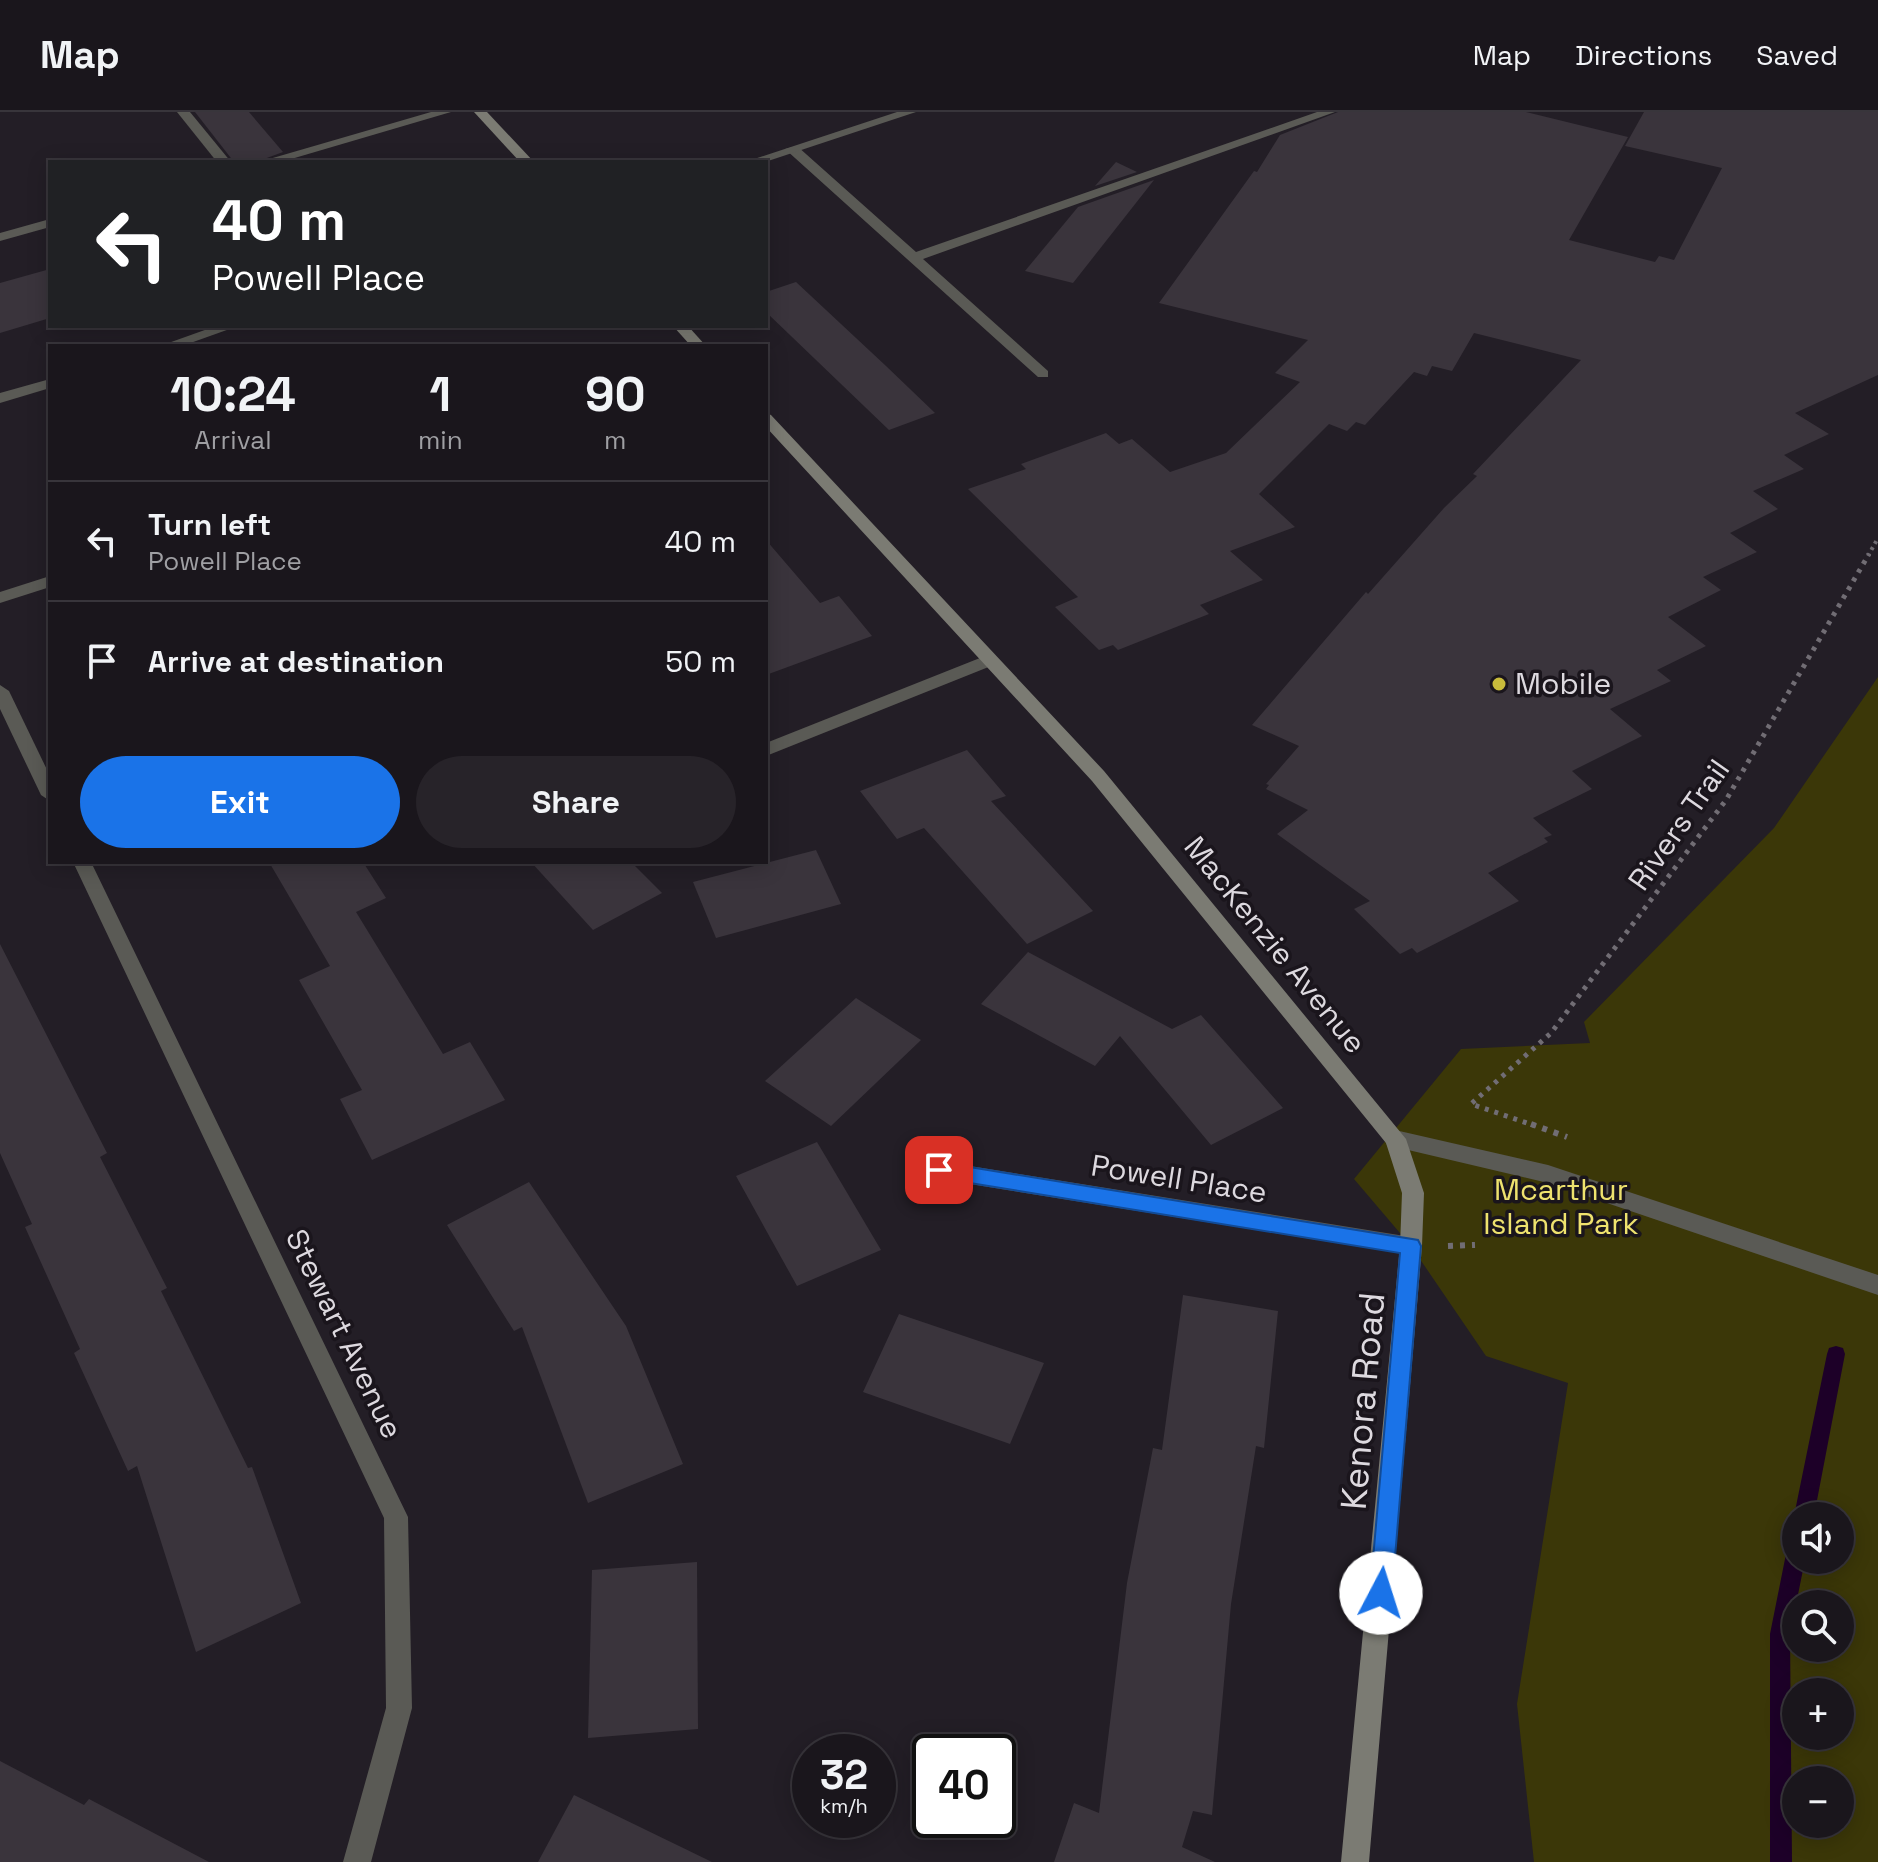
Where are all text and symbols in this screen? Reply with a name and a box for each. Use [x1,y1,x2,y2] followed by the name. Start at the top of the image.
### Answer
[40,31,120,79] text: Map
[1473,37,1531,73] text: Map
[1575,37,1712,73] text: Directions
[1756,37,1838,73] text: Saved
[212,185,346,256] text: 40 m
[80,192,184,296] icon: left
[212,255,425,301] text: Powell Place
[170,364,296,425] text: 10:24
[429,364,451,425] text: 1
[585,364,646,425] text: 90
[194,423,272,457] text: Arrival
[418,423,463,457] text: min
[604,423,626,457] text: m
[148,505,271,544] text: Turn left
[80,519,124,563] icon: left
[665,522,736,561] text: 40 m
[148,544,302,578] text: Powell Place
[80,639,124,683] icon: arrive
[148,642,444,681] text: Arrive at destination
[665,642,736,681] text: 50 m
[1515,664,1611,703] place label: Mobile
[1490,675,1508,693] marker: Mobile
[1619,751,1738,898] street label: Rivers Trail
[80,756,400,848] button: Exit
[416,756,736,848] button: Share
[1176,828,1375,1061] street label: MacKenzie Avenue
[905,1136,973,1204] pin
[1088,1145,1270,1212] street label: Powell Place
[917,1148,961,1192] icon: arrive
[1483,1170,1639,1243] park label: Mcarthur Island Park
[277,1223,412,1445] street label: Stewart Avenue
[1331,1290,1395,1512] street label: Kenora Road
[1782,1502,1854,1838] map controls
[1782,1502,1854,1574] button: sound
[1339,1551,1423,1635] position arrow
[1782,1590,1854,1662] button: search
[1782,1678,1854,1750] button: +
[912,1734,1016,1838] speed limit sign: 40
[820,1750,868,1801] text: 32
[1782,1766,1854,1838] button: −
[820,1793,868,1819] text: km/h

